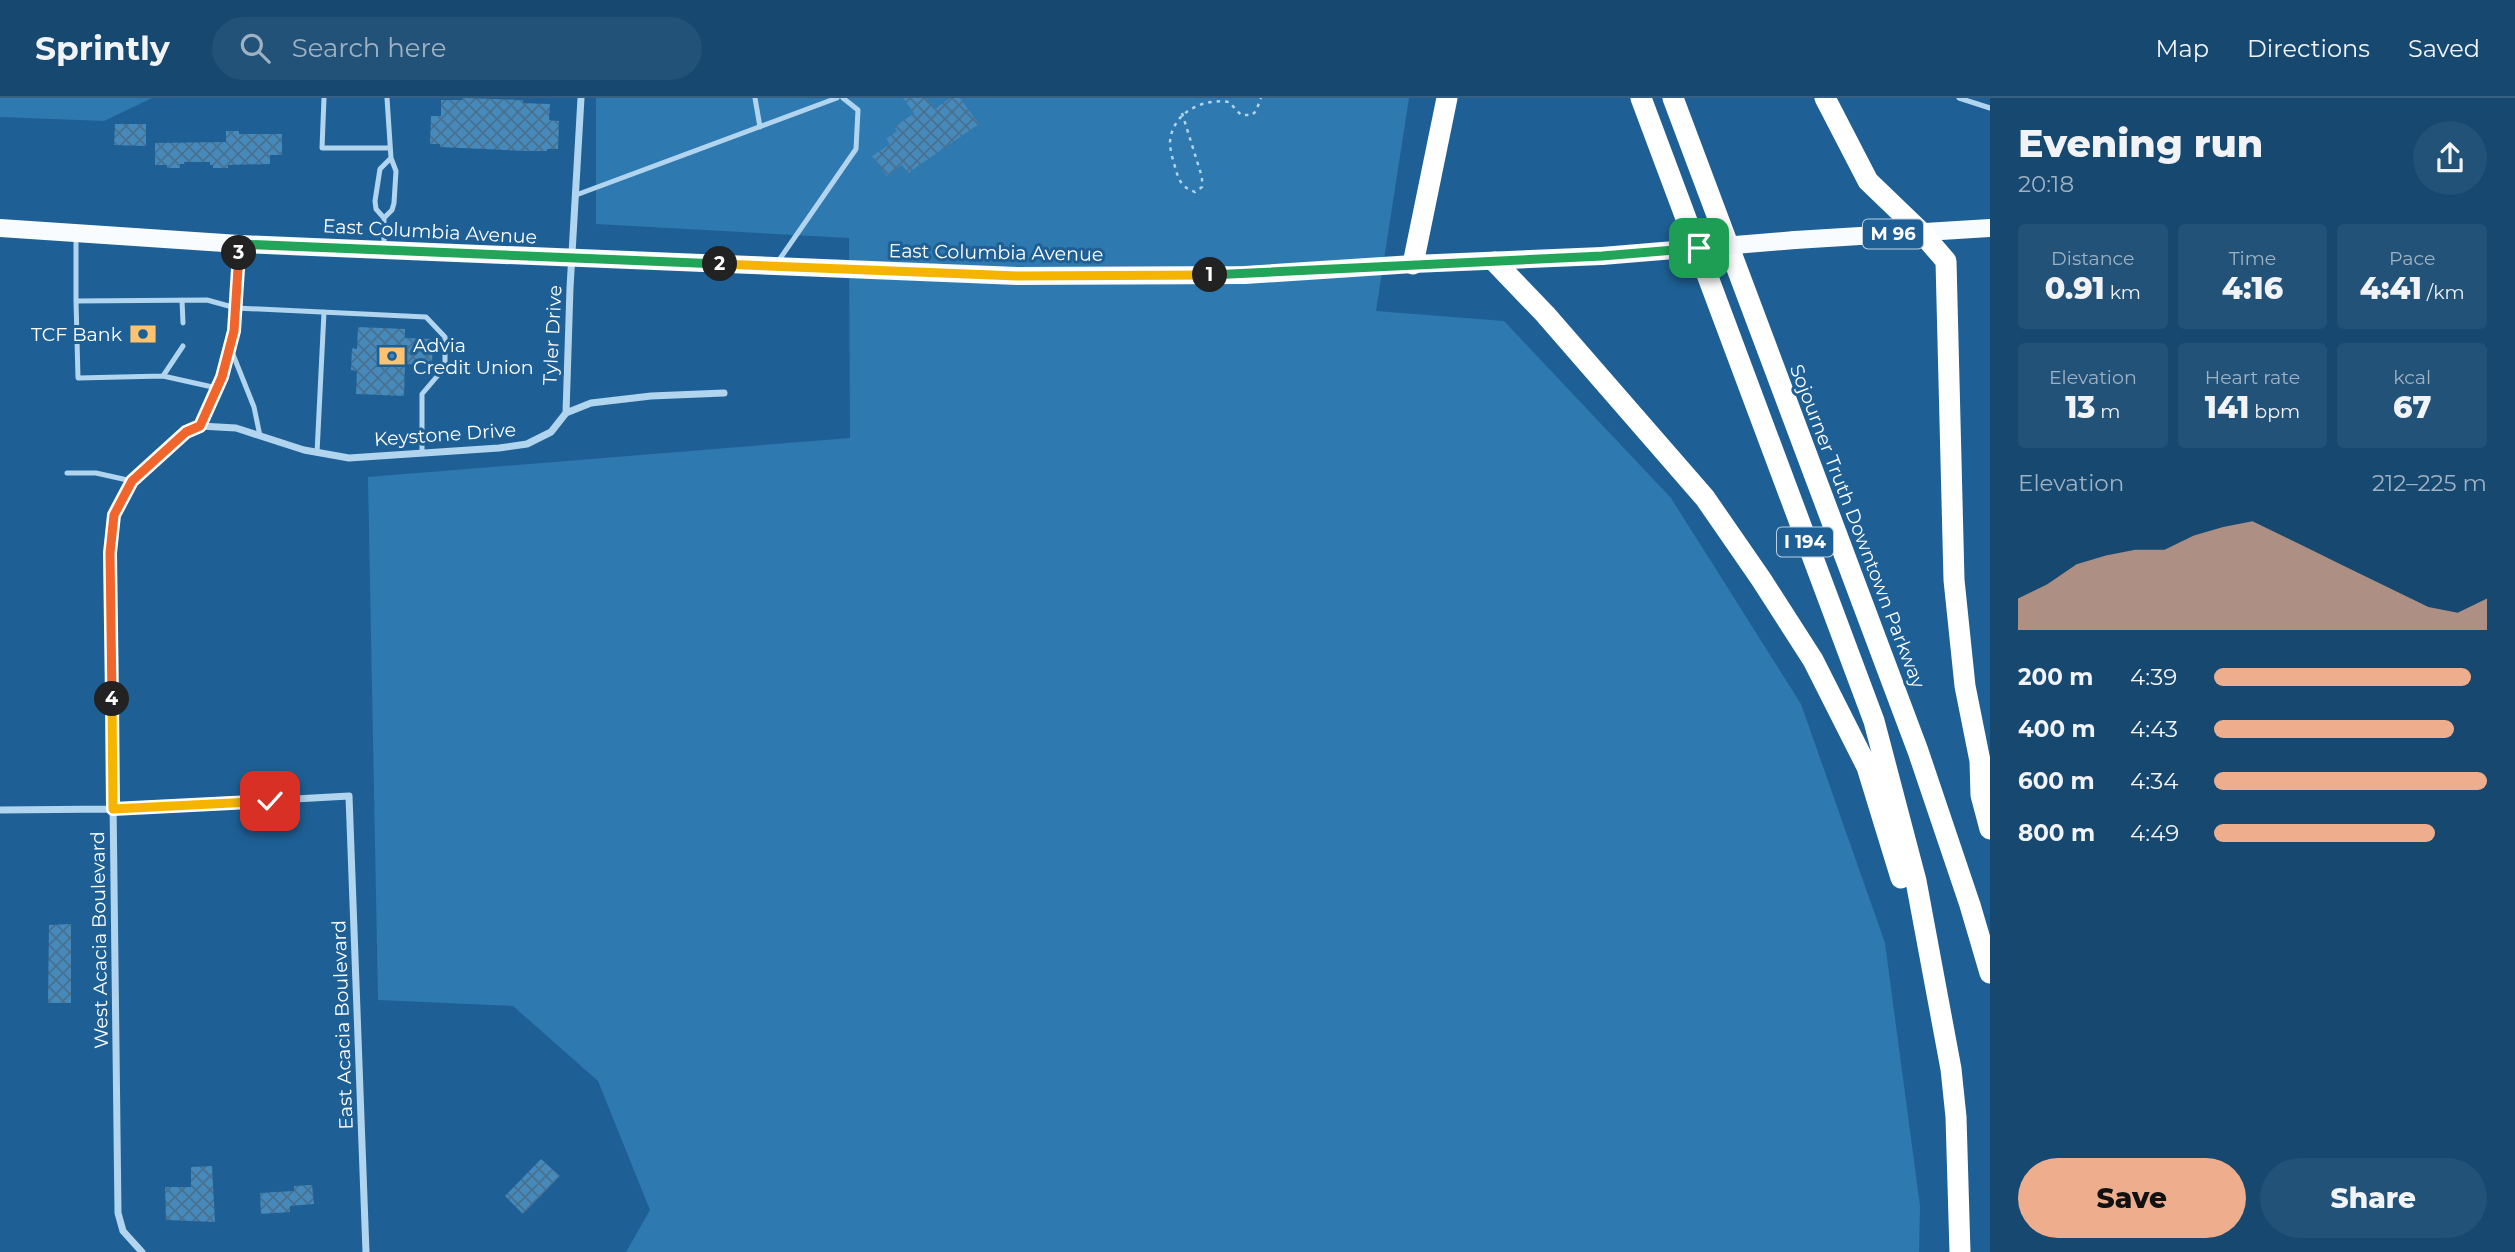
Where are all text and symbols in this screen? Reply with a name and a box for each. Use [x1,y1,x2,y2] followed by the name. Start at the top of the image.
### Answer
[212,17,702,80] search box
[35,28,170,68] text: Sprintly
[236,29,274,67] icon: search
[292,32,446,64] text: Search here
[2156,34,2209,63] text: Map
[2247,34,2370,63] text: Directions
[2408,34,2480,63] text: Saved
[2018,120,2263,167] text: Evening run
[2413,121,2487,195] button: share
[2018,170,2074,198] text: 20:18
[322,214,538,249] street label: East Columbia Avenue
[1669,218,1729,278] pin
[1863,219,1923,248] road number: M 96
[1680,229,1718,267] icon: arrive
[222,236,256,270] pin: 3
[888,239,1103,266] street label: East Columbia Avenue
[233,241,244,264] text: 3
[702,246,738,282] pin: 2
[2051,247,2135,270] text: Distance
[2229,247,2276,270] text: Time
[2389,247,2435,270] text: Pace
[714,252,725,275] text: 2
[1192,258,1228,292] pin: 1
[1206,263,1213,286] text: 1
[2045,270,2105,307] text: 0.91
[2222,270,2283,307] text: 4:16
[2360,270,2422,307] text: 4:41
[2105,281,2141,304] text: km
[2422,281,2465,304] text: /km
[538,284,567,386] street label: Tyler Drive
[128,319,158,349] bank icon: TCF Bank
[31,323,123,346] place label: TCF Bank
[413,334,534,379] place label: Advia Credit Union
[377,341,407,371] bank icon: Advia Credit Union
[1785,361,1930,692] street label: Sojourner Truth Downtown Parkway
[2049,366,2137,389] text: Elevation
[2205,366,2300,389] text: Heart rate
[2393,366,2431,389] text: kcal
[2065,389,2095,426] text: 13
[2205,389,2249,426] text: 141
[2393,389,2431,426] text: 67
[2095,400,2121,423] text: m
[2249,400,2300,423] text: bpm
[373,418,517,451] street label: Keystone Drive
[2018,469,2124,497] text: Elevation
[2372,469,2487,497] text: 212–225 m
[1777,528,1833,556] road number: I 194
[2018,663,2093,691] text: 200 m
[2130,663,2177,691] text: 4:39
[94,682,130,716] pin: 4
[105,687,118,710] text: 4
[2018,715,2096,743] text: 400 m
[2130,715,2178,743] text: 4:43
[2018,767,2095,795] text: 600 m
[2130,767,2178,795] text: 4:34
[240,771,300,831] pin
[251,782,289,820] icon: check
[2018,819,2095,847] text: 800 m
[2130,819,2179,847] text: 4:49
[86,831,113,1049] street label: West Acacia Boulevard
[327,920,358,1130] street label: East Acacia Boulevard
[2018,1158,2246,1238] button: Save
[2260,1158,2487,1238] button: Share

